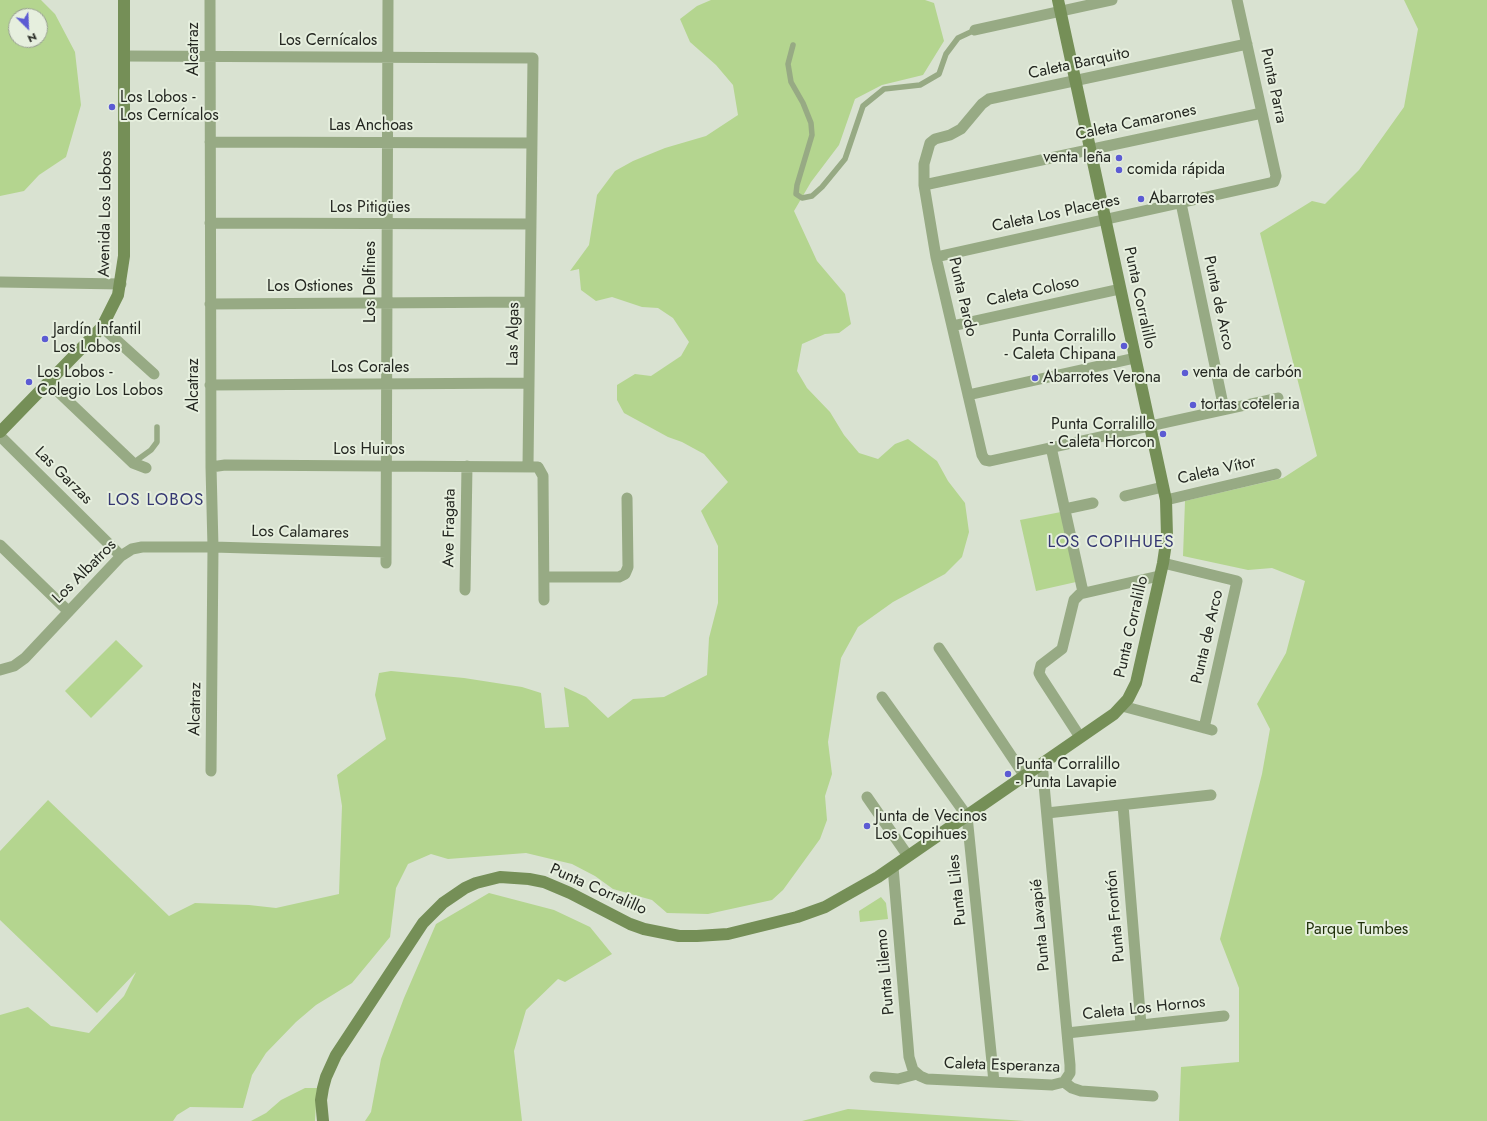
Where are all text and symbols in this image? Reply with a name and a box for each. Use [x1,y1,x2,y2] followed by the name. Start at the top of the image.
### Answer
[8,8,48,48] north arrow
[184,22,204,76] street label: Alcatraz
[25,29,40,47] text: N
[279,31,377,51] street label: Los Cernícalos
[1027,44,1131,84] street label: Caleta Barquito
[1256,47,1290,125] street label: Punta Parra
[120,88,219,126] place label: Los Lobos - Los Cernícalos
[1074,101,1198,145] street label: Caleta Camarones
[107,102,117,112] marker: Los Lobos - Los Cernícalos
[329,116,413,136] street label: Las Anchoas
[1043,148,1111,168] place label: venta leña
[95,151,117,277] street label: Avenida Los Lobos
[1114,153,1124,163] marker: venta leña
[1127,160,1225,180] place label: comida rápida
[1114,165,1124,175] marker: comida rápida
[1149,189,1214,209] place label: Abarrotes
[990,191,1122,237] street label: Caleta Los Placeres
[1136,194,1146,204] marker: Abarrotes
[330,198,410,218] street label: Los Pitigües
[361,241,381,323] street label: Los Delfines
[1119,245,1159,351] street label: Punta Corralillo
[1199,254,1237,352] street label: Punta de Arco
[944,255,980,339] street label: Punta Pardo
[985,273,1081,311] street label: Caleta Coloso
[267,277,353,297] street label: Los Ostiones
[504,302,524,366] street label: Las Algas
[53,320,141,358] place label: Jardín Infantil Los Lobos
[1004,327,1116,365] place label: Punta Corralillo - Caleta Chipana
[40,334,50,344] marker: Jardín Infantil Los Lobos
[1119,341,1129,351] marker: Punta Corralillo - Caleta Chipana
[184,358,204,412] street label: Alcatraz
[331,358,409,378] street label: Los Corales
[37,363,163,401] place label: Los Lobos - Colegio Los Lobos
[1193,363,1302,383] place label: venta de carbón
[1043,368,1161,388] place label: Abarrotes Verona
[1180,368,1190,378] marker: venta de carbón
[1030,373,1040,383] marker: Abarrotes Verona
[24,377,34,387] marker: Los Lobos - Colegio Los Lobos
[1201,395,1300,415] place label: tortas coteleria
[1188,400,1198,410] marker: tortas coteleria
[1050,415,1155,453] place label: Punta Corralillo - Caleta Horcon
[1158,429,1168,439] marker: Punta Corralillo - Caleta Horcon
[333,440,405,460] street label: Los Huiros
[30,443,96,509] street label: Las Garzas
[1176,453,1258,489] street label: Caleta Vítor
[440,488,460,568] street label: Ave Fragata
[108,491,204,511] district label: LOS LOBOS
[251,523,349,543] street label: Los Calamares
[1047,533,1175,553] district label: LOS COPIHUES
[49,536,121,608] street label: Los Albatros
[1111,574,1153,680] street label: Punta Corralillo
[1188,588,1228,686] street label: Punta de Arco
[186,682,206,736] street label: Alcatraz
[1016,755,1120,793] place label: Punta Corralillo - Punta Lavapie
[1003,769,1013,779] marker: Punta Corralillo - Punta Lavapie
[875,807,987,845] place label: Junta de Vecinos Los Copihues
[862,821,872,831] marker: Junta de Vecinos Los Copihues
[945,854,971,926] street label: Punta Liles
[547,860,649,920] street label: Punta Corralillo
[1102,869,1130,963] street label: Punta Frontón
[1027,878,1055,972] street label: Punta Lavapié
[1306,920,1408,940] park label: Parque Tumbes
[873,928,899,1016] street label: Punta Lilemo
[1082,993,1206,1025] street label: Caleta Los Hornos
[944,1054,1060,1078] street label: Caleta Esperanza

